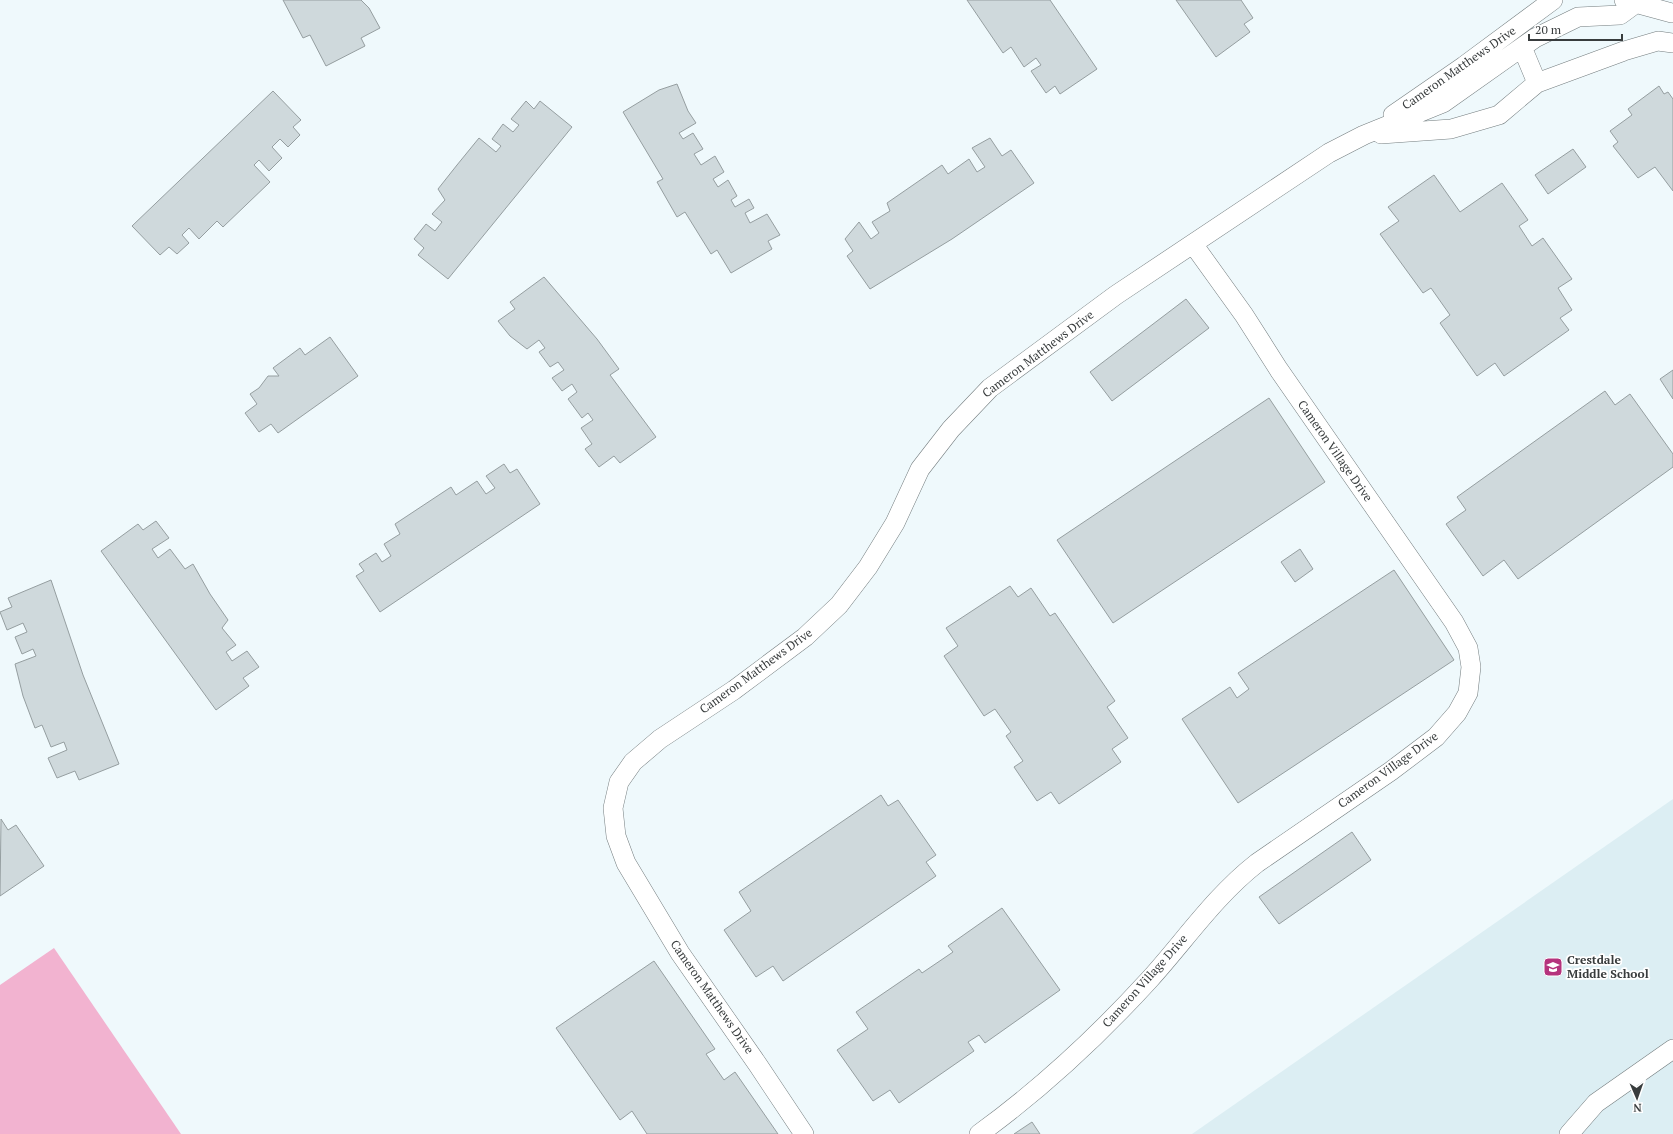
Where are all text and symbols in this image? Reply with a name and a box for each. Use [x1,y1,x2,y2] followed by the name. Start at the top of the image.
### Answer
[1529,16,1622,42] scale bar
[1535,22,1562,37] text: 20 m
[1399,23,1518,113] street label: Cameron Matthews Drive
[979,307,1096,400] street label: Cameron Matthews Drive
[1295,397,1376,504] street label: Cameron Village Drive
[697,625,815,716] street label: Cameron Matthews Drive
[1335,728,1441,811] street label: Cameron Village Drive
[1099,931,1190,1030] street label: Cameron Village Drive
[667,937,757,1056] street label: Cameron Matthews Drive
[1567,952,1649,981] place label: Crestdale Middle School
[1542,956,1564,978] school or university icon: Crestdale Middle School
[1617,1078,1657,1118] north arrow
[1632,1101,1642,1115] text: N

